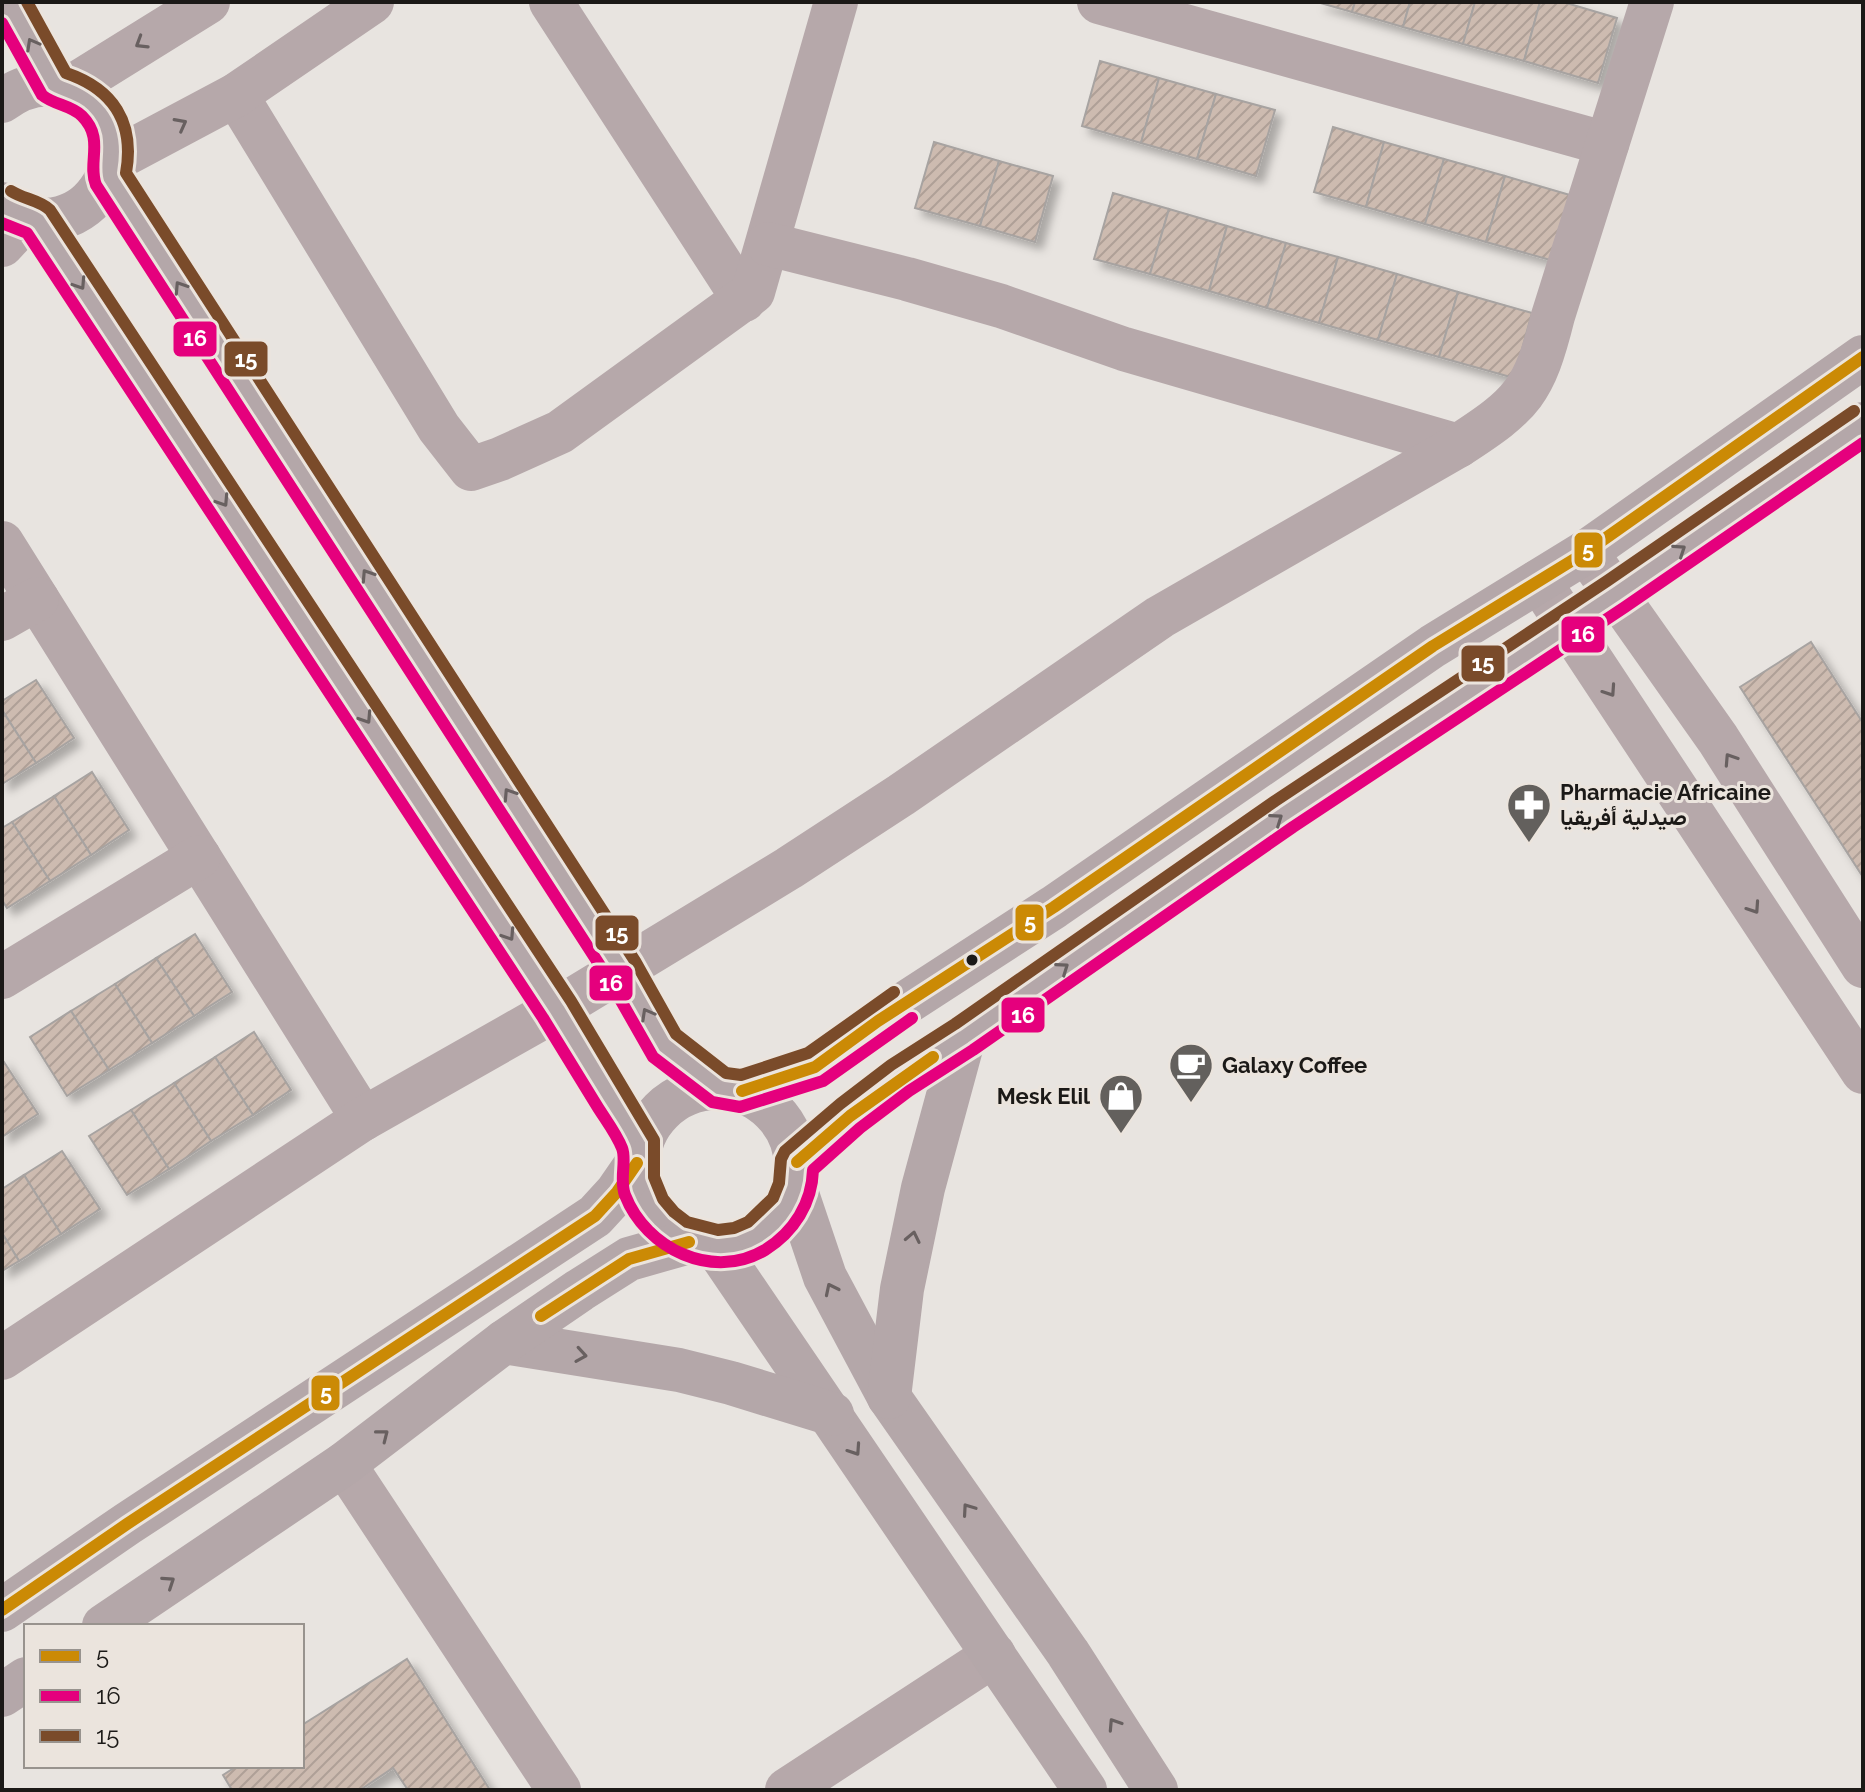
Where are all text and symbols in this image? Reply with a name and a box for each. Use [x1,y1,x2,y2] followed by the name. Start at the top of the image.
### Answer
[135,33,150,48] one-way arrow
[27,37,42,52] one-way arrow
[173,119,188,134] one-way arrow
[70,275,85,290] one-way arrow
[175,281,190,295] one-way arrow
[172,320,218,358] line badge: 16
[183,325,207,351] text: 16
[223,340,269,378] line badge: 15
[234,346,258,372] text: 15
[213,492,228,507] one-way arrow
[1573,531,1604,569] line badge: 5
[1582,537,1594,563] text: 5
[1671,545,1685,560] one-way arrow
[362,570,377,584] one-way arrow
[1560,615,1606,654] line badge: 16
[1571,621,1595,647] text: 16
[1460,644,1506,683] line badge: 15
[1471,650,1495,676] text: 15
[1601,682,1616,697] one-way arrow
[356,710,371,724] one-way arrow
[1725,753,1740,767] one-way arrow
[1560,779,1771,831] place label: Pharmacie Africaine صيدلية أفريقيا
[1505,781,1553,844] pharmacy icon: Pharmacie Africaine صيدلية أفريقيا
[503,788,518,802] one-way arrow
[1268,814,1282,829] one-way arrow
[1744,899,1759,913] one-way arrow
[1014,903,1045,942] line badge: 5
[1024,909,1036,935] text: 5
[594,914,640,952] line badge: 15
[605,920,629,946] text: 15
[499,927,514,941] one-way arrow
[964,952,980,968] unlabelled marker
[1055,963,1069,978] one-way arrow
[588,964,634,1002] line badge: 16
[599,970,623,996] text: 16
[1000,996,1046,1034] line badge: 16
[1011,1002,1035,1028] text: 16
[641,1008,657,1022] one-way arrow
[1167,1041,1215,1104] cafe icon: Galaxy Coffee
[1222,1052,1367,1078] place label: Galaxy Coffee
[1097,1072,1145,1135] shop icon: Mesk Elil
[997,1083,1091,1109] place label: Mesk Elil
[903,1230,920,1244] one-way arrow
[826,1282,841,1297] one-way arrow
[574,1345,588,1362] one-way arrow
[310,1374,341,1412] line badge: 5
[320,1380,332,1406] text: 5
[374,1430,389,1444] one-way arrow
[846,1441,861,1455] one-way arrow
[963,1504,978,1518] one-way arrow
[160,1577,174,1592] one-way arrow
[24,1624,304,1768] legend
[96,1641,109,1670] text: 5
[96,1681,121,1710] text: 16
[1108,1719,1123,1733] one-way arrow
[96,1721,119,1750] text: 15

